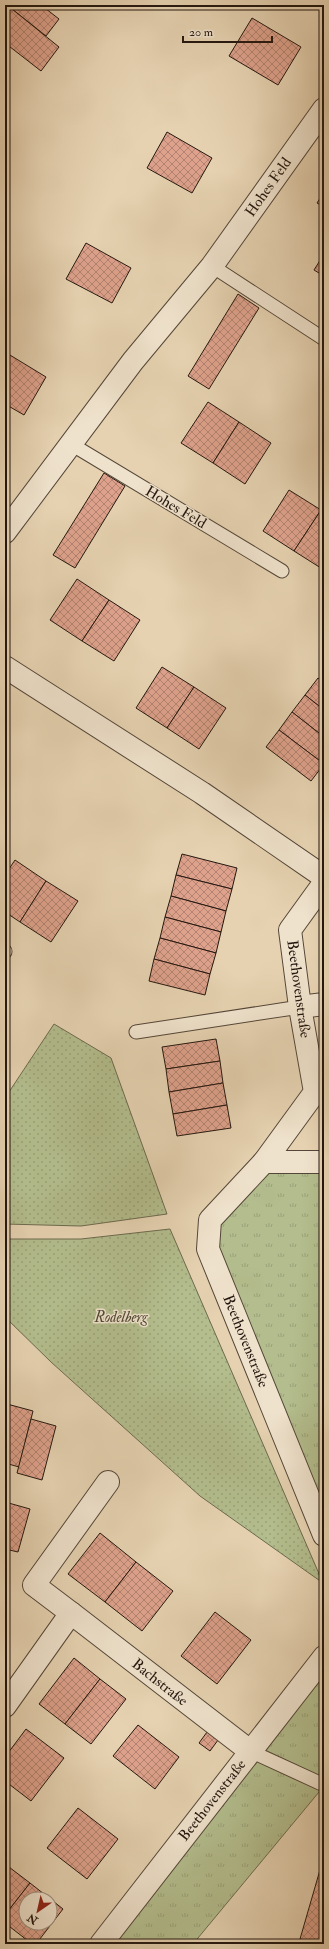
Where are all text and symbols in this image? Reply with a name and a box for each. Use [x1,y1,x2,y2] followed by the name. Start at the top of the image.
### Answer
[183,18,272,44] scale bar
[189,25,214,40] text: 20 m
[241,153,296,221] street label: Hohes Feld
[142,482,210,533] street label: Hohes Feld
[282,939,315,1039] street label: Beethovenstraße
[218,1292,273,1390] street label: Beethovenstraße
[93,1308,149,1327] park label: Rodelberg
[128,1655,192,1710] street label: Bachstraße
[175,1756,250,1845] street label: Beethovenstraße
[18,1891,58,1931] north arrow
[24,1910,41,1928] text: N

